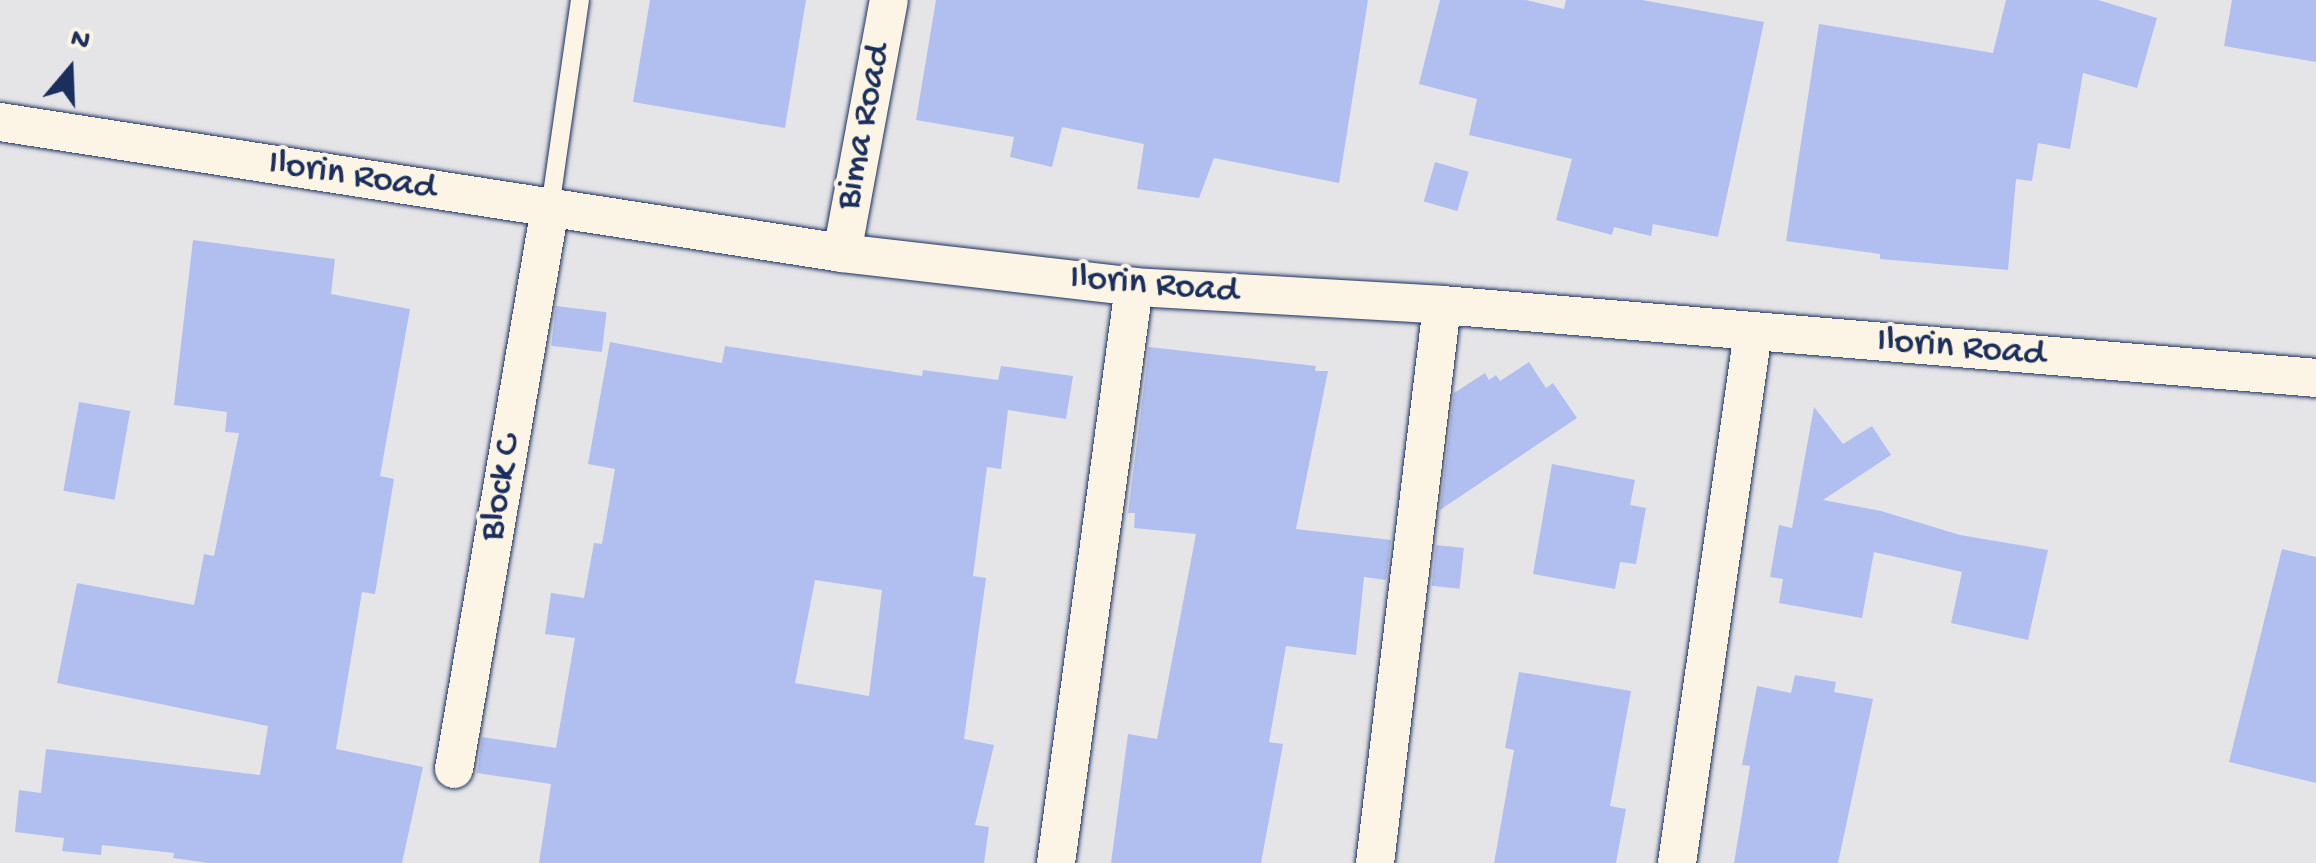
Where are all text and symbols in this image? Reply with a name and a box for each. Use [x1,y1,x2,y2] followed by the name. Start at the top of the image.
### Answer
[20,20,120,120] north arrow
[66,23,94,60] text: N
[827,40,903,214] street label: Bima Road
[265,141,439,213] street label: Ilorin Road
[1068,256,1240,316] street label: Ilorin Road
[1875,319,2047,379] street label: Ilorin Road
[470,431,534,545] street label: Block C

